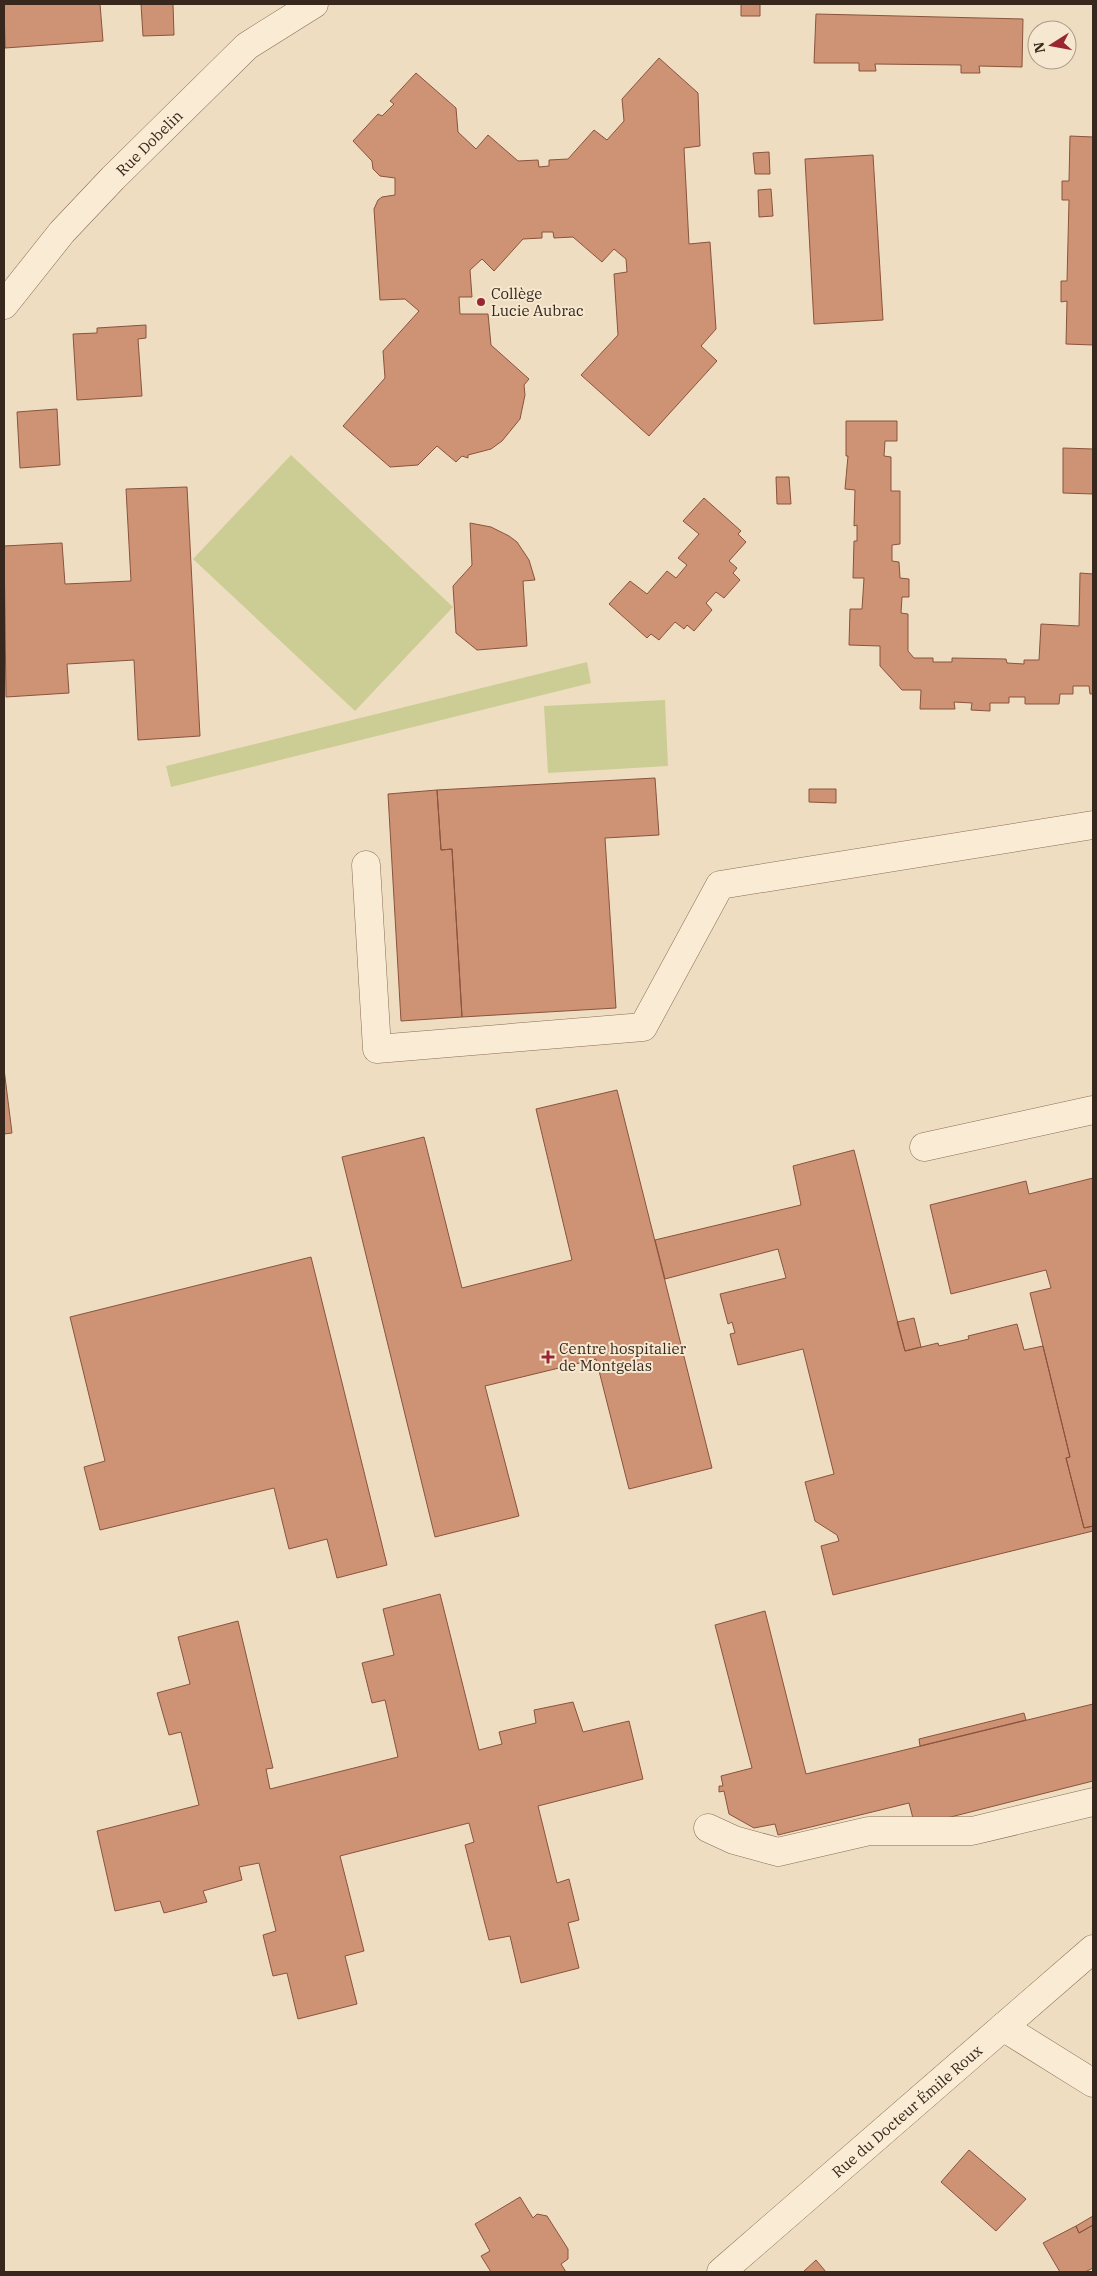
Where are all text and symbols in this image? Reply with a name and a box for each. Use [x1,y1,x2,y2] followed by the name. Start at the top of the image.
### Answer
[1027,20,1077,70] north arrow
[1029,40,1049,55] text: N
[112,105,187,179] street label: Rue Dobelin
[491,284,584,320] place label: Collège Lucie Aubrac
[475,296,487,308] marker: Collège Lucie Aubrac
[559,1339,686,1375] place label: Centre hospitalier de Montgelas
[541,1350,555,1364] marker: Centre hospitalier de Montgelas
[828,2040,986,2181] street label: Rue du Docteur Émile Roux

